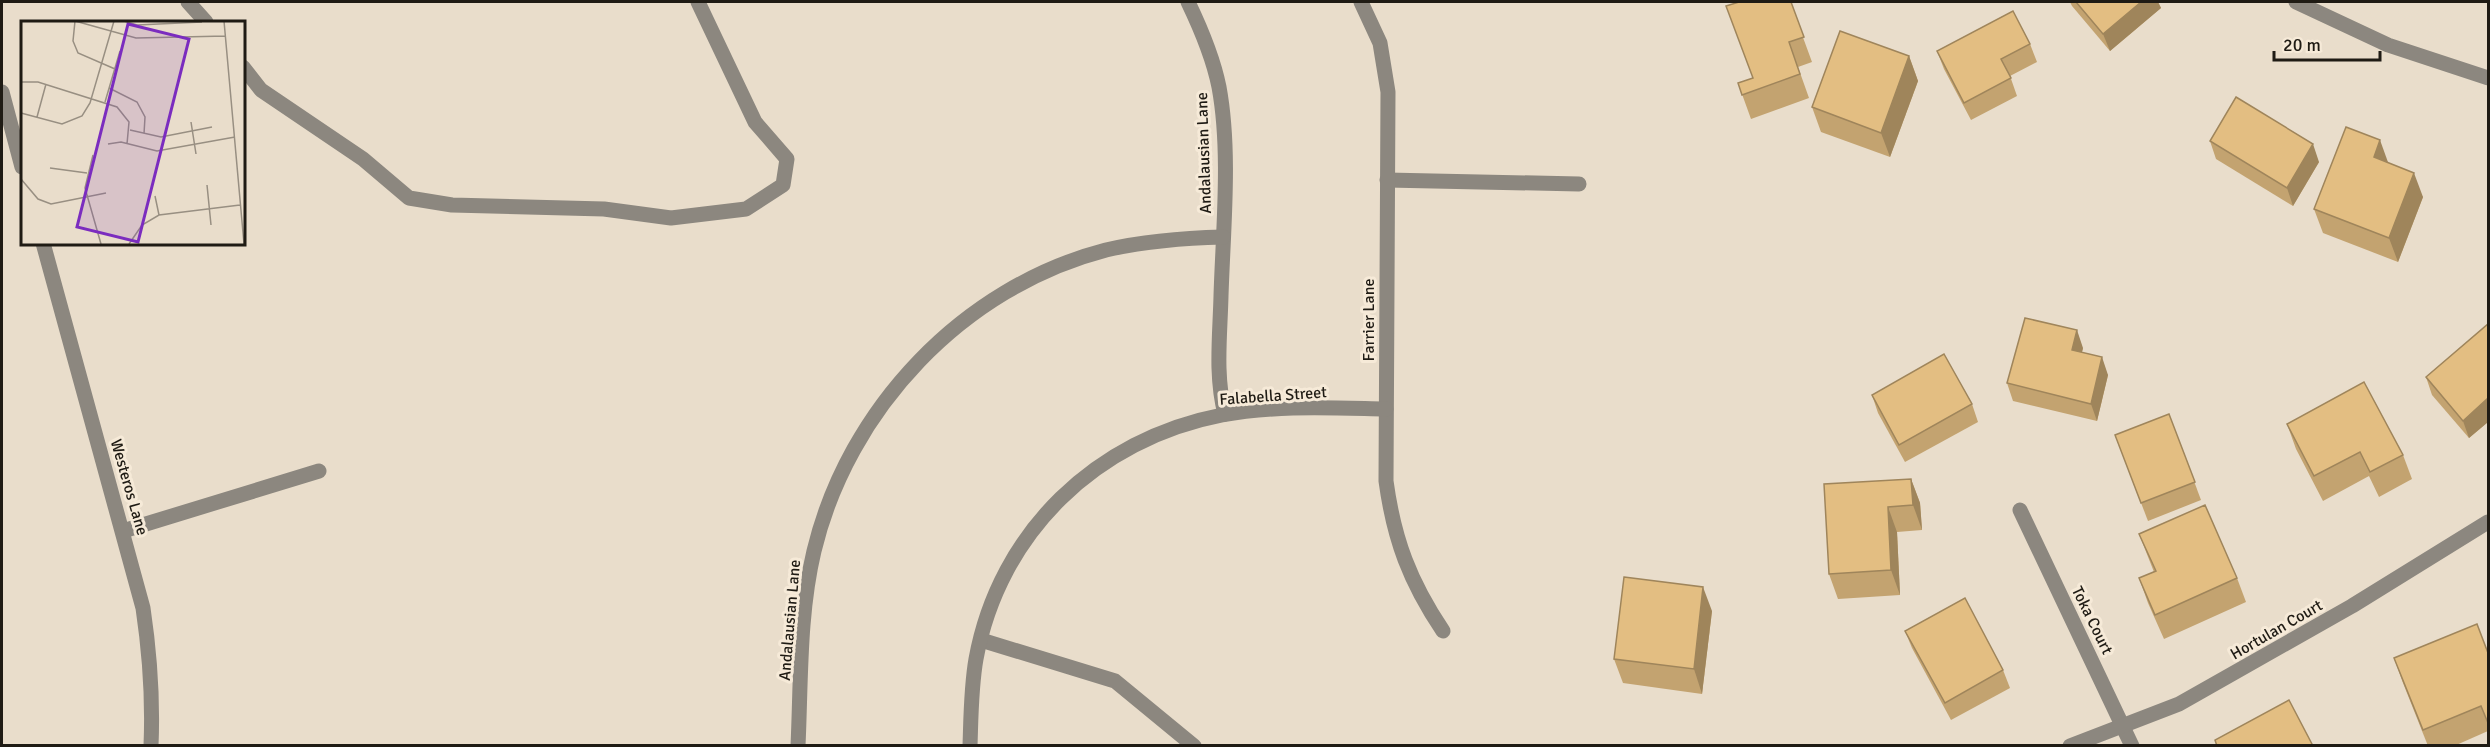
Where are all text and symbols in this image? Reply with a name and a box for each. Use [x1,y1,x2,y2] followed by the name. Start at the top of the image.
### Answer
[21,21,244,244] inset map
[2274,24,2380,62] scale bar
[2283,34,2321,56] text: 20 m
[1192,92,1216,214] street label: Andalausian Lane
[1359,279,1379,361] street label: Farrier Lane
[1219,382,1328,410] street label: Falabella Street
[106,437,152,538] street label: Westeros Lane
[775,559,805,681] street label: Andalausian Lane
[2067,583,2117,658] street label: Toka Court
[2227,595,2327,664] street label: Hortulan Court

